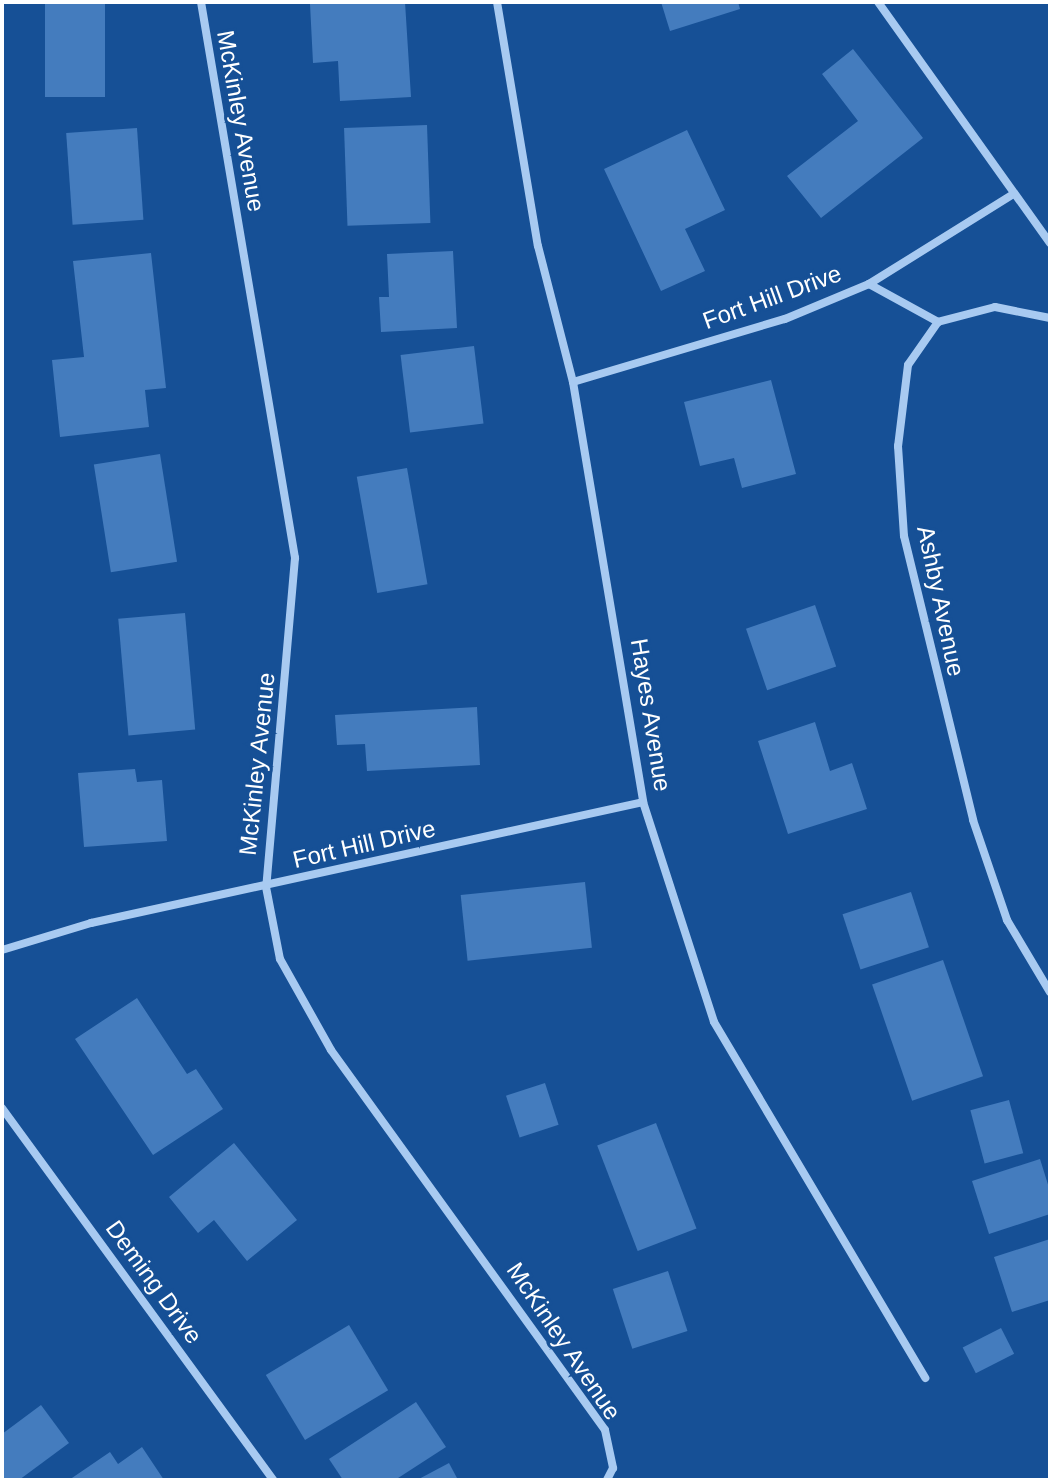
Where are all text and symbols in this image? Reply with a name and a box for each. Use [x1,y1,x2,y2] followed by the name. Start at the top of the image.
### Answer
[211,27,271,215] street label: McKinley Avenue
[699,259,845,335] street label: Fort Hill Drive
[911,523,971,679] street label: Ashby Avenue
[625,636,677,794] street label: Hayes Avenue
[233,671,281,857] street label: McKinley Avenue
[290,814,438,874] street label: Fort Hill Drive
[100,1215,208,1349] street label: Deming Drive
[500,1256,628,1426] street label: McKinley Avenue

